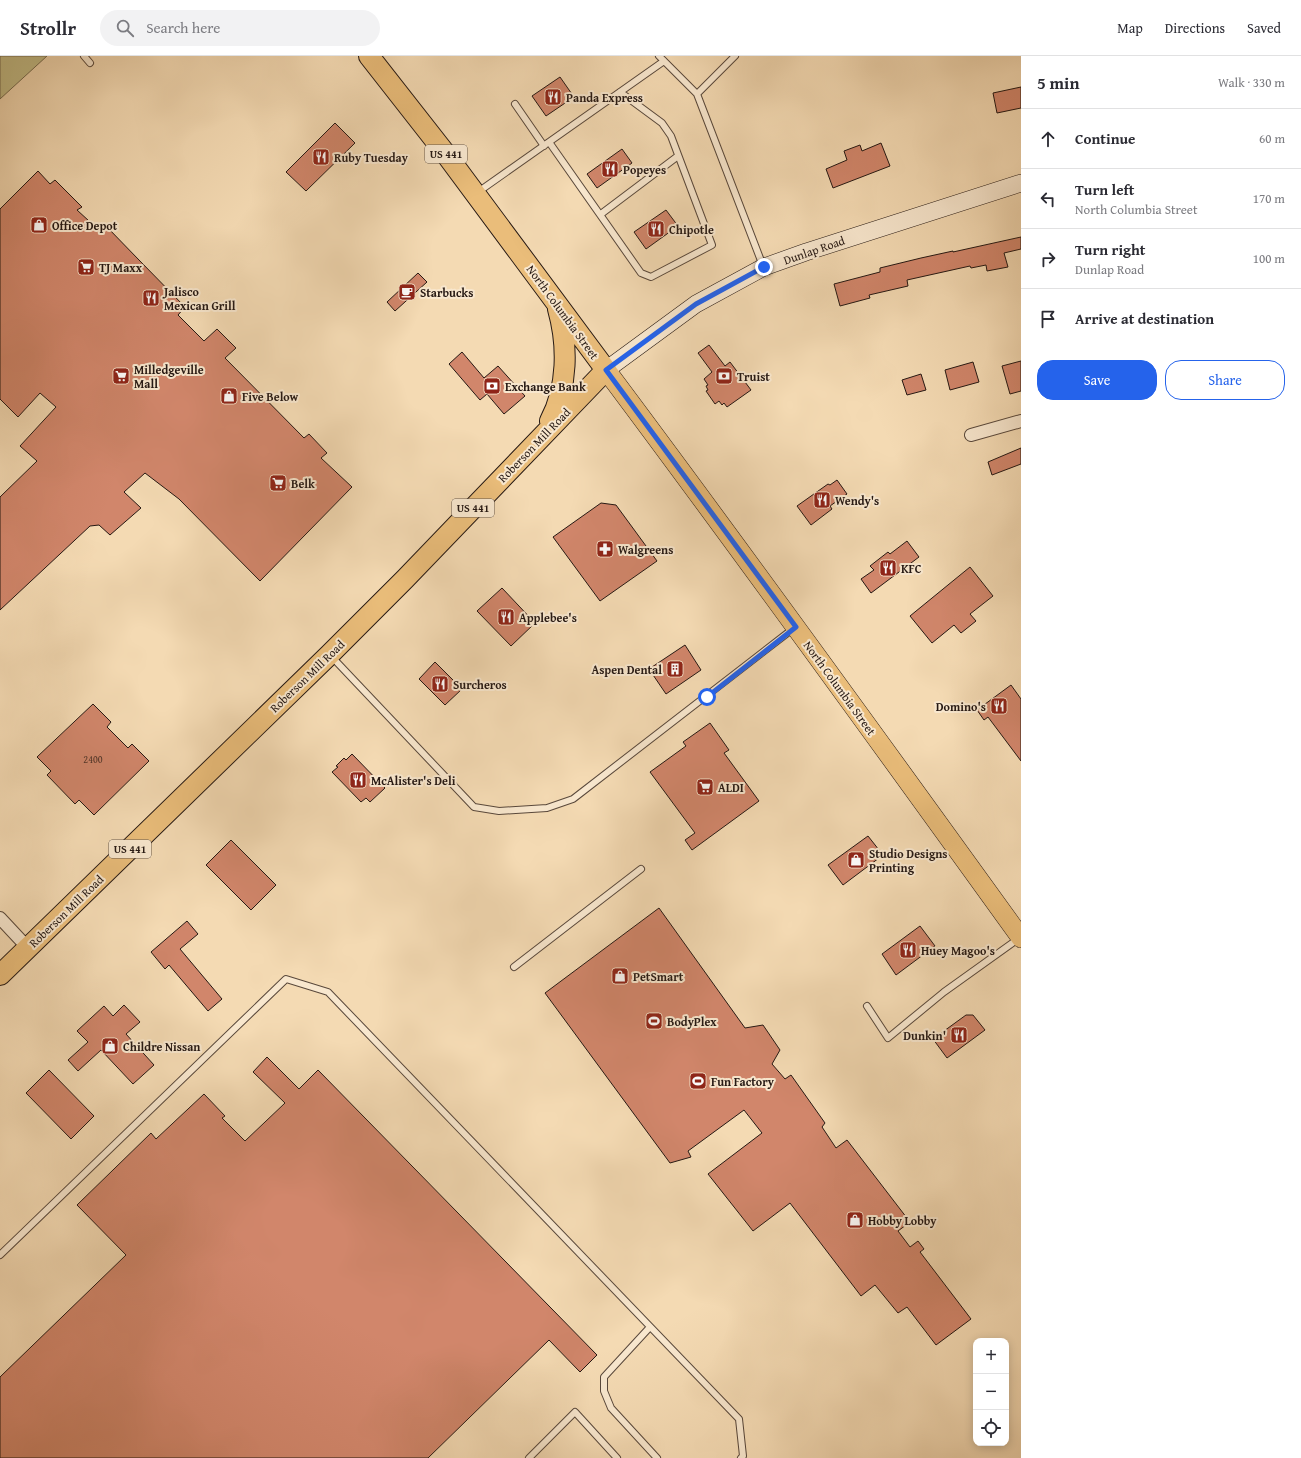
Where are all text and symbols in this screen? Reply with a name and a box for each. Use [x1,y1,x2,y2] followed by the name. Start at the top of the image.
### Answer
[100,10,380,46] search box
[20,14,76,42] text: Strollr
[114,17,136,39] icon: search
[146,17,220,38] text: Search here
[1117,18,1143,38] text: Map
[1165,18,1225,38] text: Directions
[1247,18,1281,38] text: Saved
[1037,70,1079,95] text: 5 min
[1218,73,1285,92] text: Walk · 330 m
[543,87,563,107] restaurant icon: Panda Express
[566,89,643,106] place label: Panda Express
[1037,128,1059,150] icon: ahead
[1075,128,1136,149] text: Continue
[1259,129,1285,148] text: 60 m
[425,145,467,163] road number: US 441
[311,147,331,167] restaurant icon: Ruby Tuesday
[334,149,409,166] place label: Ruby Tuesday
[600,159,620,179] restaurant icon: Popeyes
[623,161,666,178] place label: Popeyes
[1075,179,1134,200] text: Turn left
[1037,188,1059,210] icon: left
[1253,189,1285,208] text: 170 m
[1075,200,1198,219] text: North Columbia Street
[29,215,49,235] shop icon: Office Depot
[52,217,118,234] place label: Office Depot
[646,219,666,239] restaurant icon: Chipotle
[669,221,714,238] place label: Chipotle
[781,231,847,268] street label: Dunlap Road
[1075,239,1146,260] text: Turn right
[1037,248,1059,270] icon: right
[1253,249,1285,268] text: 100 m
[76,257,96,277] supermarket icon: TJ Maxx
[755,258,773,276] route end
[99,259,143,276] place label: TJ Maxx
[1075,260,1144,279] text: Dunlap Road
[523,261,604,363] street label: North Columbia Street
[397,282,417,302] cafe icon: Starbucks
[162,283,236,314] place label: Jalisco Mexican Grill
[420,284,473,301] place label: Starbucks
[141,288,161,308] restaurant icon: Jalisco Mexican Grill
[1037,308,1059,330] icon: arrive
[1075,308,1214,329] text: Arrive at destination
[1037,360,1157,400] button: Save
[1165,360,1285,400] button: Share
[134,361,204,392] place label: Milledgeville Mall
[111,366,131,386] supermarket icon: Milledgeville Mall
[714,366,734,386] bank icon: Truist
[737,368,770,385] place label: Truist
[482,376,502,396] bank icon: Exchange Bank
[505,378,586,395] place label: Exchange Bank
[219,386,239,406] shop icon: Five Below
[242,388,299,405] place label: Five Below
[494,403,574,486] street label: Roberson Mill Road
[268,473,288,493] supermarket icon: Belk
[291,475,315,492] place label: Belk
[812,490,832,510] restaurant icon: Wendy's
[835,492,879,509] place label: Wendy's
[452,499,494,517] road number: US 441
[595,539,615,559] pharmacy icon: Walgreens
[618,541,673,558] place label: Walgreens
[878,558,898,578] restaurant icon: KFC
[901,560,922,577] place label: KFC
[496,607,516,627] restaurant icon: Applebee's
[519,609,577,626] place label: Applebee's
[266,636,349,716] street label: Roberson Mill Road
[800,637,881,739] street label: North Columbia Street
[665,659,685,679] building icon: Aspen Dental
[592,661,662,678] place label: Aspen Dental
[430,674,450,694] restaurant icon: Surcheros
[453,676,507,693] place label: Surcheros
[698,688,716,706] route start
[989,696,1009,716] restaurant icon: Domino's
[936,698,986,715] place label: Domino's
[83,752,103,767] house number: 2400
[348,770,368,790] restaurant icon: McAlister's Deli
[371,772,456,789] place label: McAlister's Deli
[695,777,715,797] supermarket icon: ALDI
[718,779,744,796] place label: ALDI
[109,840,151,858] road number: US 441
[869,845,948,876] place label: Studio Designs Printing
[846,850,866,870] shop icon: Studio Designs Printing
[25,871,108,951] street label: Roberson Mill Road
[898,940,918,960] restaurant icon: Huey Magoo's
[921,942,995,959] place label: Huey Magoo's
[610,966,630,986] shop icon: PetSmart
[633,968,684,985] place label: PetSmart
[644,1011,664,1031] sports icon: BodyPlex
[667,1013,717,1030] place label: BodyPlex
[949,1025,969,1045] restaurant icon: Dunkin'
[903,1027,946,1044] place label: Dunkin'
[100,1036,120,1056] shop icon: Childre Nissan
[123,1038,200,1055] place label: Childre Nissan
[688,1071,708,1091] sports icon: Fun Factory
[711,1073,775,1090] place label: Fun Factory
[845,1210,865,1230] shop icon: Hobby Lobby
[868,1212,937,1229] place label: Hobby Lobby
[973,1338,1009,1446] map controls
[973,1338,1009,1374] button: +
[973,1374,1009,1410] button: −
[973,1410,1009,1446] button: locate

